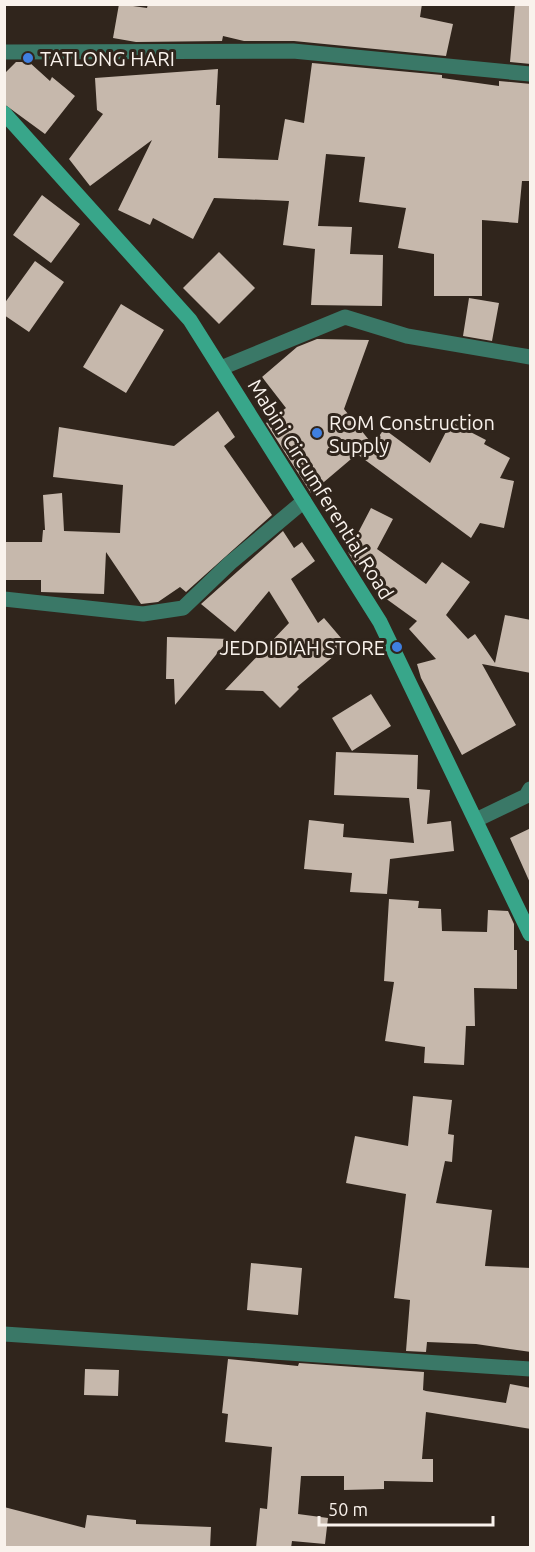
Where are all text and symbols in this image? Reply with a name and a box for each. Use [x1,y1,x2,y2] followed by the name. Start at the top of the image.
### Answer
[40,47,175,70] place label: TATLONG HARI
[21,51,35,65] marker: TATLONG HARI
[244,375,398,603] street label: Mabini Circumferential Road
[329,411,495,457] place label: ROM Construction Supply
[310,426,324,440] marker: ROM Construction Supply
[219,636,385,659] place label: JEDDIDIAH STORE
[390,640,404,654] marker: JEDDIDIAH STORE
[319,1489,493,1527] scale bar
[328,1499,368,1519] text: 50 m

